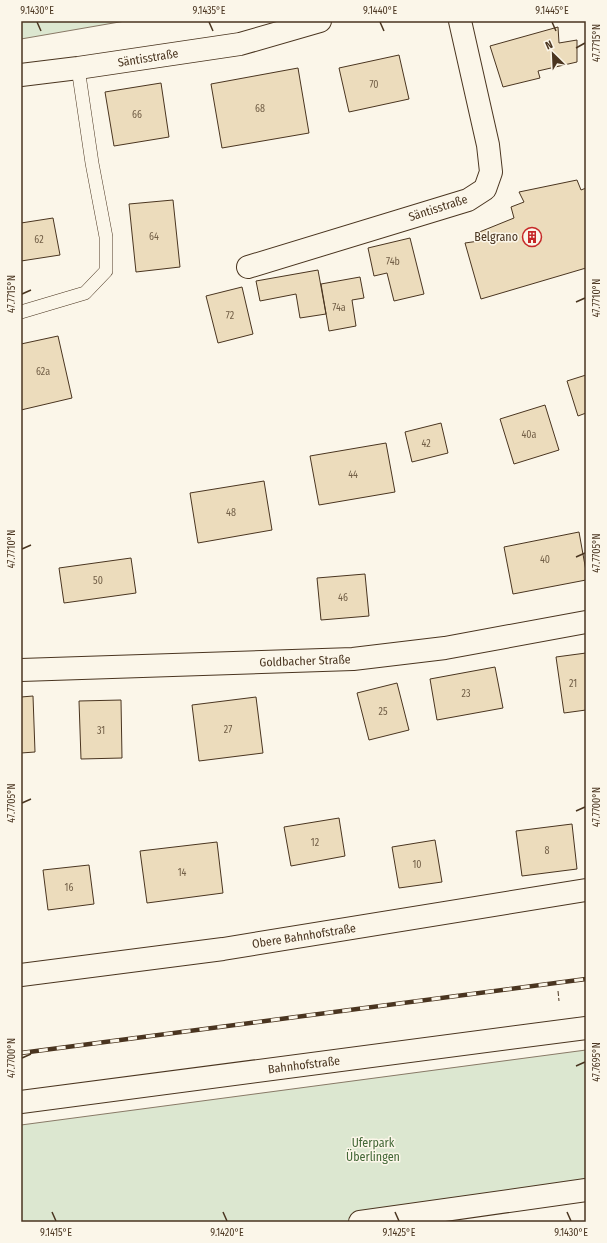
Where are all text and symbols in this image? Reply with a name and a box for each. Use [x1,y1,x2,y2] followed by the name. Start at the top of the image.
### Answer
[20,5,54,17] text: 9.1430°E
[193,5,226,17] text: 9.1435°E
[363,5,397,17] text: 9.1440°E
[535,5,569,17] text: 9.1445°E
[591,24,603,62] text: 47.7715°N
[533,34,573,74] north arrow
[543,38,555,53] text: N
[117,46,179,70] street label: Säntisstraße
[369,79,379,91] house number: 70
[255,103,265,115] house number: 68
[132,109,142,121] house number: 66
[407,192,469,224] street label: Säntisstraße
[521,226,543,248] building icon: Belgrano
[474,230,518,244] place label: Belgrano
[149,231,159,243] house number: 64
[34,234,44,246] house number: 62
[386,256,400,268] house number: 74b
[6,275,18,313] text: 47.7715°N
[591,279,603,317] text: 47.7710°N
[332,302,346,314] house number: 74a
[226,310,235,322] house number: 72
[36,366,50,378] house number: 62a
[522,429,537,441] house number: 40a
[421,438,431,450] house number: 42
[348,469,358,481] house number: 44
[226,507,236,519] house number: 48
[6,530,18,568] text: 47.7710°N
[591,533,603,573] text: 47.7705°N
[540,554,550,566] house number: 40
[93,575,103,587] house number: 50
[338,592,348,604] house number: 46
[259,652,351,670] street label: Goldbacher Straße
[569,678,577,690] house number: 21
[462,688,471,700] house number: 23
[379,706,388,718] house number: 25
[224,724,232,736] house number: 27
[97,725,105,737] house number: 31
[6,783,18,823] text: 47.7705°N
[591,787,603,827] text: 47.7700°N
[311,837,320,849] house number: 12
[545,845,550,857] house number: 8
[412,859,422,871] house number: 10
[178,867,187,879] house number: 14
[65,882,73,894] house number: 16
[251,921,357,951] street label: Obere Bahnhofstraße
[6,1038,18,1078] text: 47.7700°N
[591,1042,603,1082] text: 47.7695°N
[267,1054,341,1076] street label: Bahnhofstraße
[346,1136,400,1164] park label: Uferpark Überlingen
[40,1227,72,1239] text: 9.1415°E
[210,1227,244,1239] text: 9.1420°E
[383,1227,416,1239] text: 9.1425°E
[554,1227,588,1239] text: 9.1430°E

